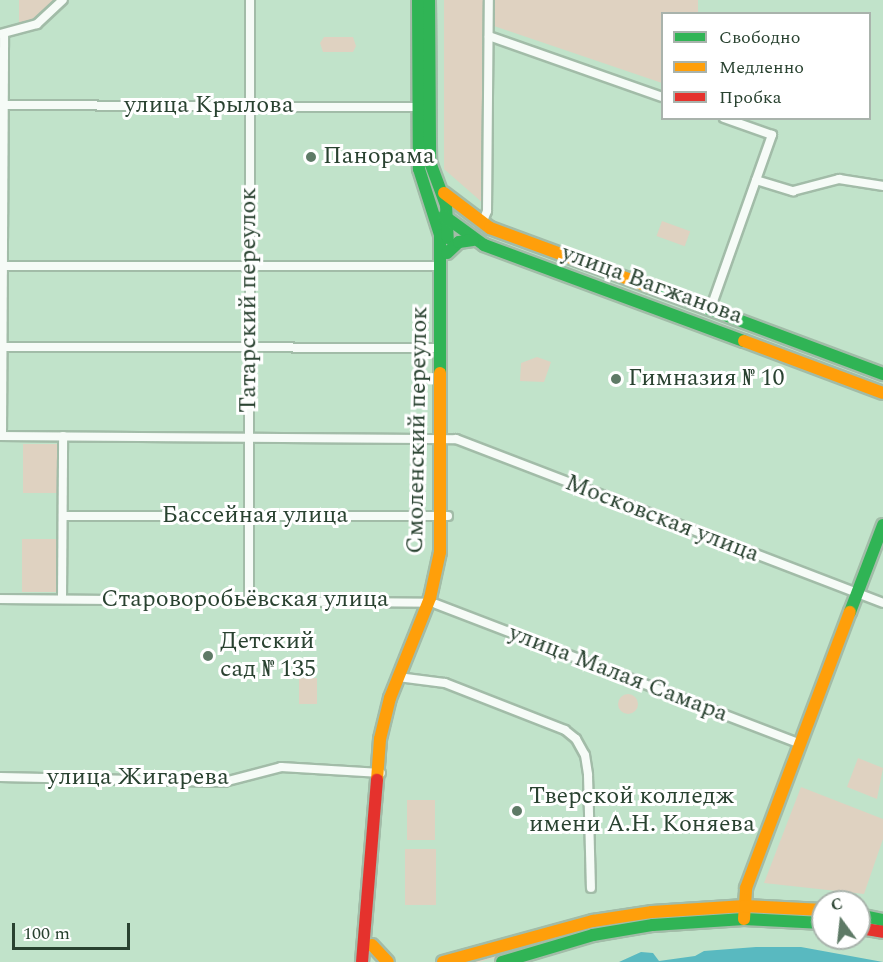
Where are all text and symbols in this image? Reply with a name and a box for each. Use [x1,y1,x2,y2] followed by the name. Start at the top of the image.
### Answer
[661,12,871,120] legend
[719,24,800,51] text: Свободно
[719,54,804,81] text: Медленно
[719,84,781,111] text: Пробка
[124,92,294,120] street label: улица Крылова
[323,143,435,171] place label: Панорама
[304,150,318,164] marker: Панорама
[235,187,263,413] street label: Татарский переулок
[557,239,747,331] street label: улица Вагжанова
[401,306,435,554] street label: Смоленский переулок
[628,365,785,393] place label: Гимназия № 10
[609,372,623,386] marker: Гимназия № 10
[561,469,763,569] street label: Московская улица
[162,502,348,530] street label: Бассейная улица
[101,586,389,614] street label: Староворобьёвская улица
[504,619,732,729] street label: улица Малая Самара
[220,628,316,684] place label: Детский сад № 135
[201,649,215,663] marker: Детский сад № 135
[47,764,229,792] street label: улица Жигарева
[529,783,755,839] place label: Тверской колледж имени А.Н. Коняева
[510,804,524,818] marker: Тверской колледж имени А.Н. Коняева
[811,890,871,950] north arrow
[828,891,845,918] text: С
[15,911,134,949] scale bar
[23,920,70,947] text: 100 m

